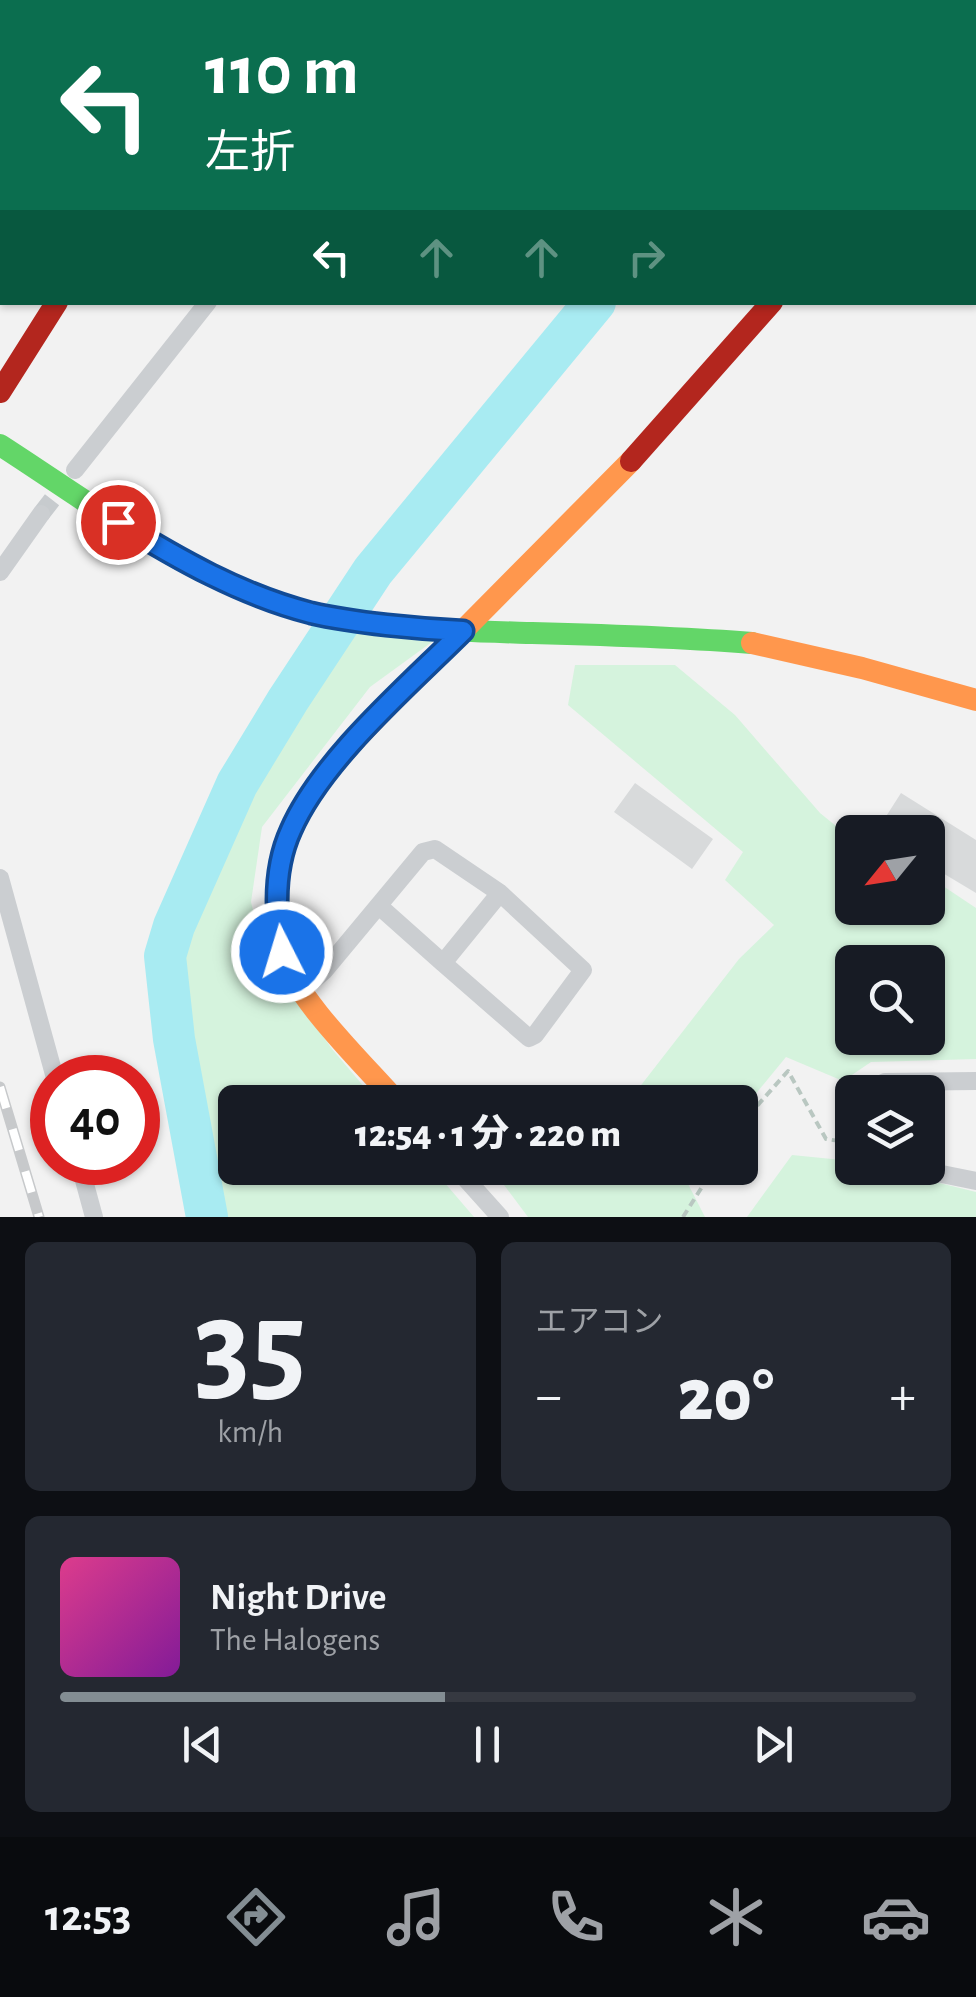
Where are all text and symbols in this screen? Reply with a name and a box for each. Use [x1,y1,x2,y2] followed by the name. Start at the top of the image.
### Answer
[205,37,359,107] text: 110 m
[40,40,170,170] icon: left
[205,131,295,176] text: 左折
[304,230,359,285] icon: left
[409,230,464,285] icon: ahead
[514,230,569,285] icon: ahead
[619,230,674,285] icon: right
[76,480,161,565] pin
[91,495,146,550] icon: arrive
[835,815,945,925] north arrow
[835,815,945,1185] map controls
[230,900,334,1004] position arrow
[835,945,945,1055] button: search
[30,1055,160,1185] speed limit sign: 40
[835,1075,945,1185] button: layers
[355,1116,621,1154] text: 12:54 · 1 分 · 220 m
[194,1283,306,1413] text: 35
[536,1306,664,1338] text: エアコン
[677,1359,774,1434] text: 20°
[536,1369,562,1424] text: −
[890,1369,916,1424] text: +
[217,1416,283,1448] text: km/h
[210,1579,386,1617] text: Night Drive
[210,1624,380,1656] text: The Halogens
[175,1717,230,1772] icon: previous
[460,1717,515,1772] icon: pause
[746,1717,801,1772] icon: next
[221,1882,291,1952] icon: directions
[381,1882,451,1952] icon: music
[541,1882,611,1952] icon: phone
[701,1882,771,1952] icon: climate
[861,1882,931,1952] icon: car
[45,1894,132,1939] text: 12:53

